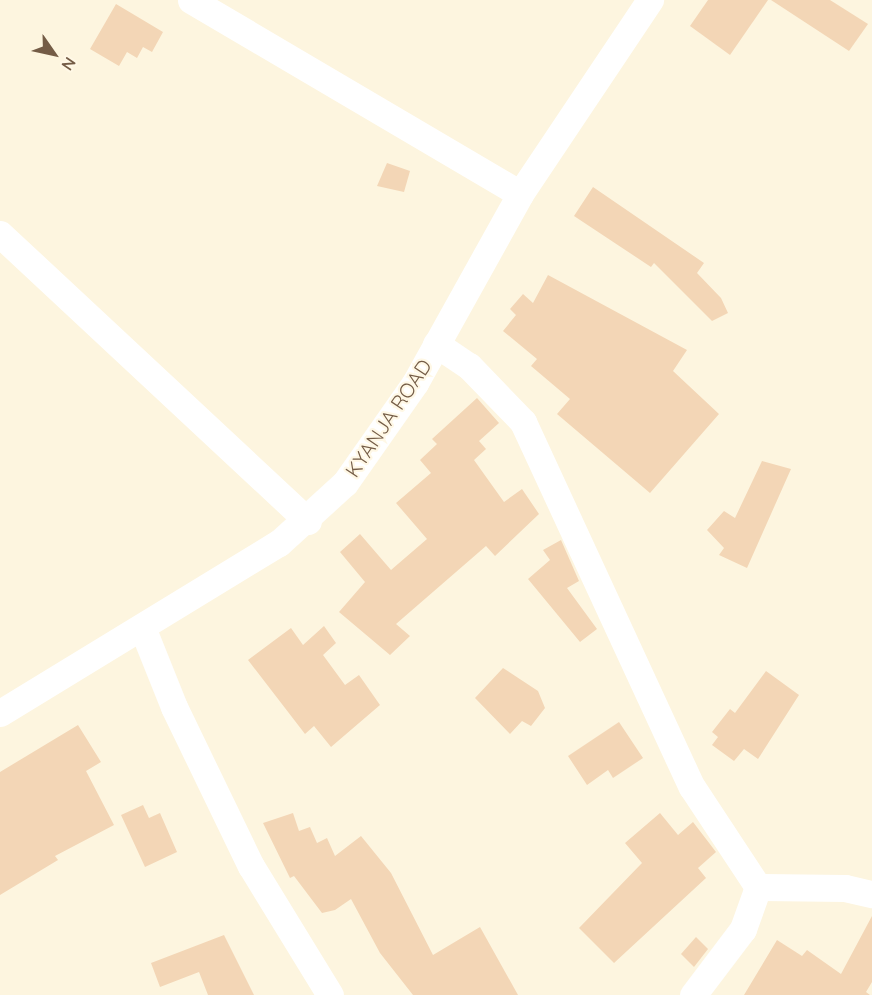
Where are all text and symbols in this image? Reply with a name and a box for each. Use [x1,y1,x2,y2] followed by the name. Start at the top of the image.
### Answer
[24,24,84,84] north arrow
[57,54,81,75] text: N
[340,355,436,481] street label: KYANJA ROAD

